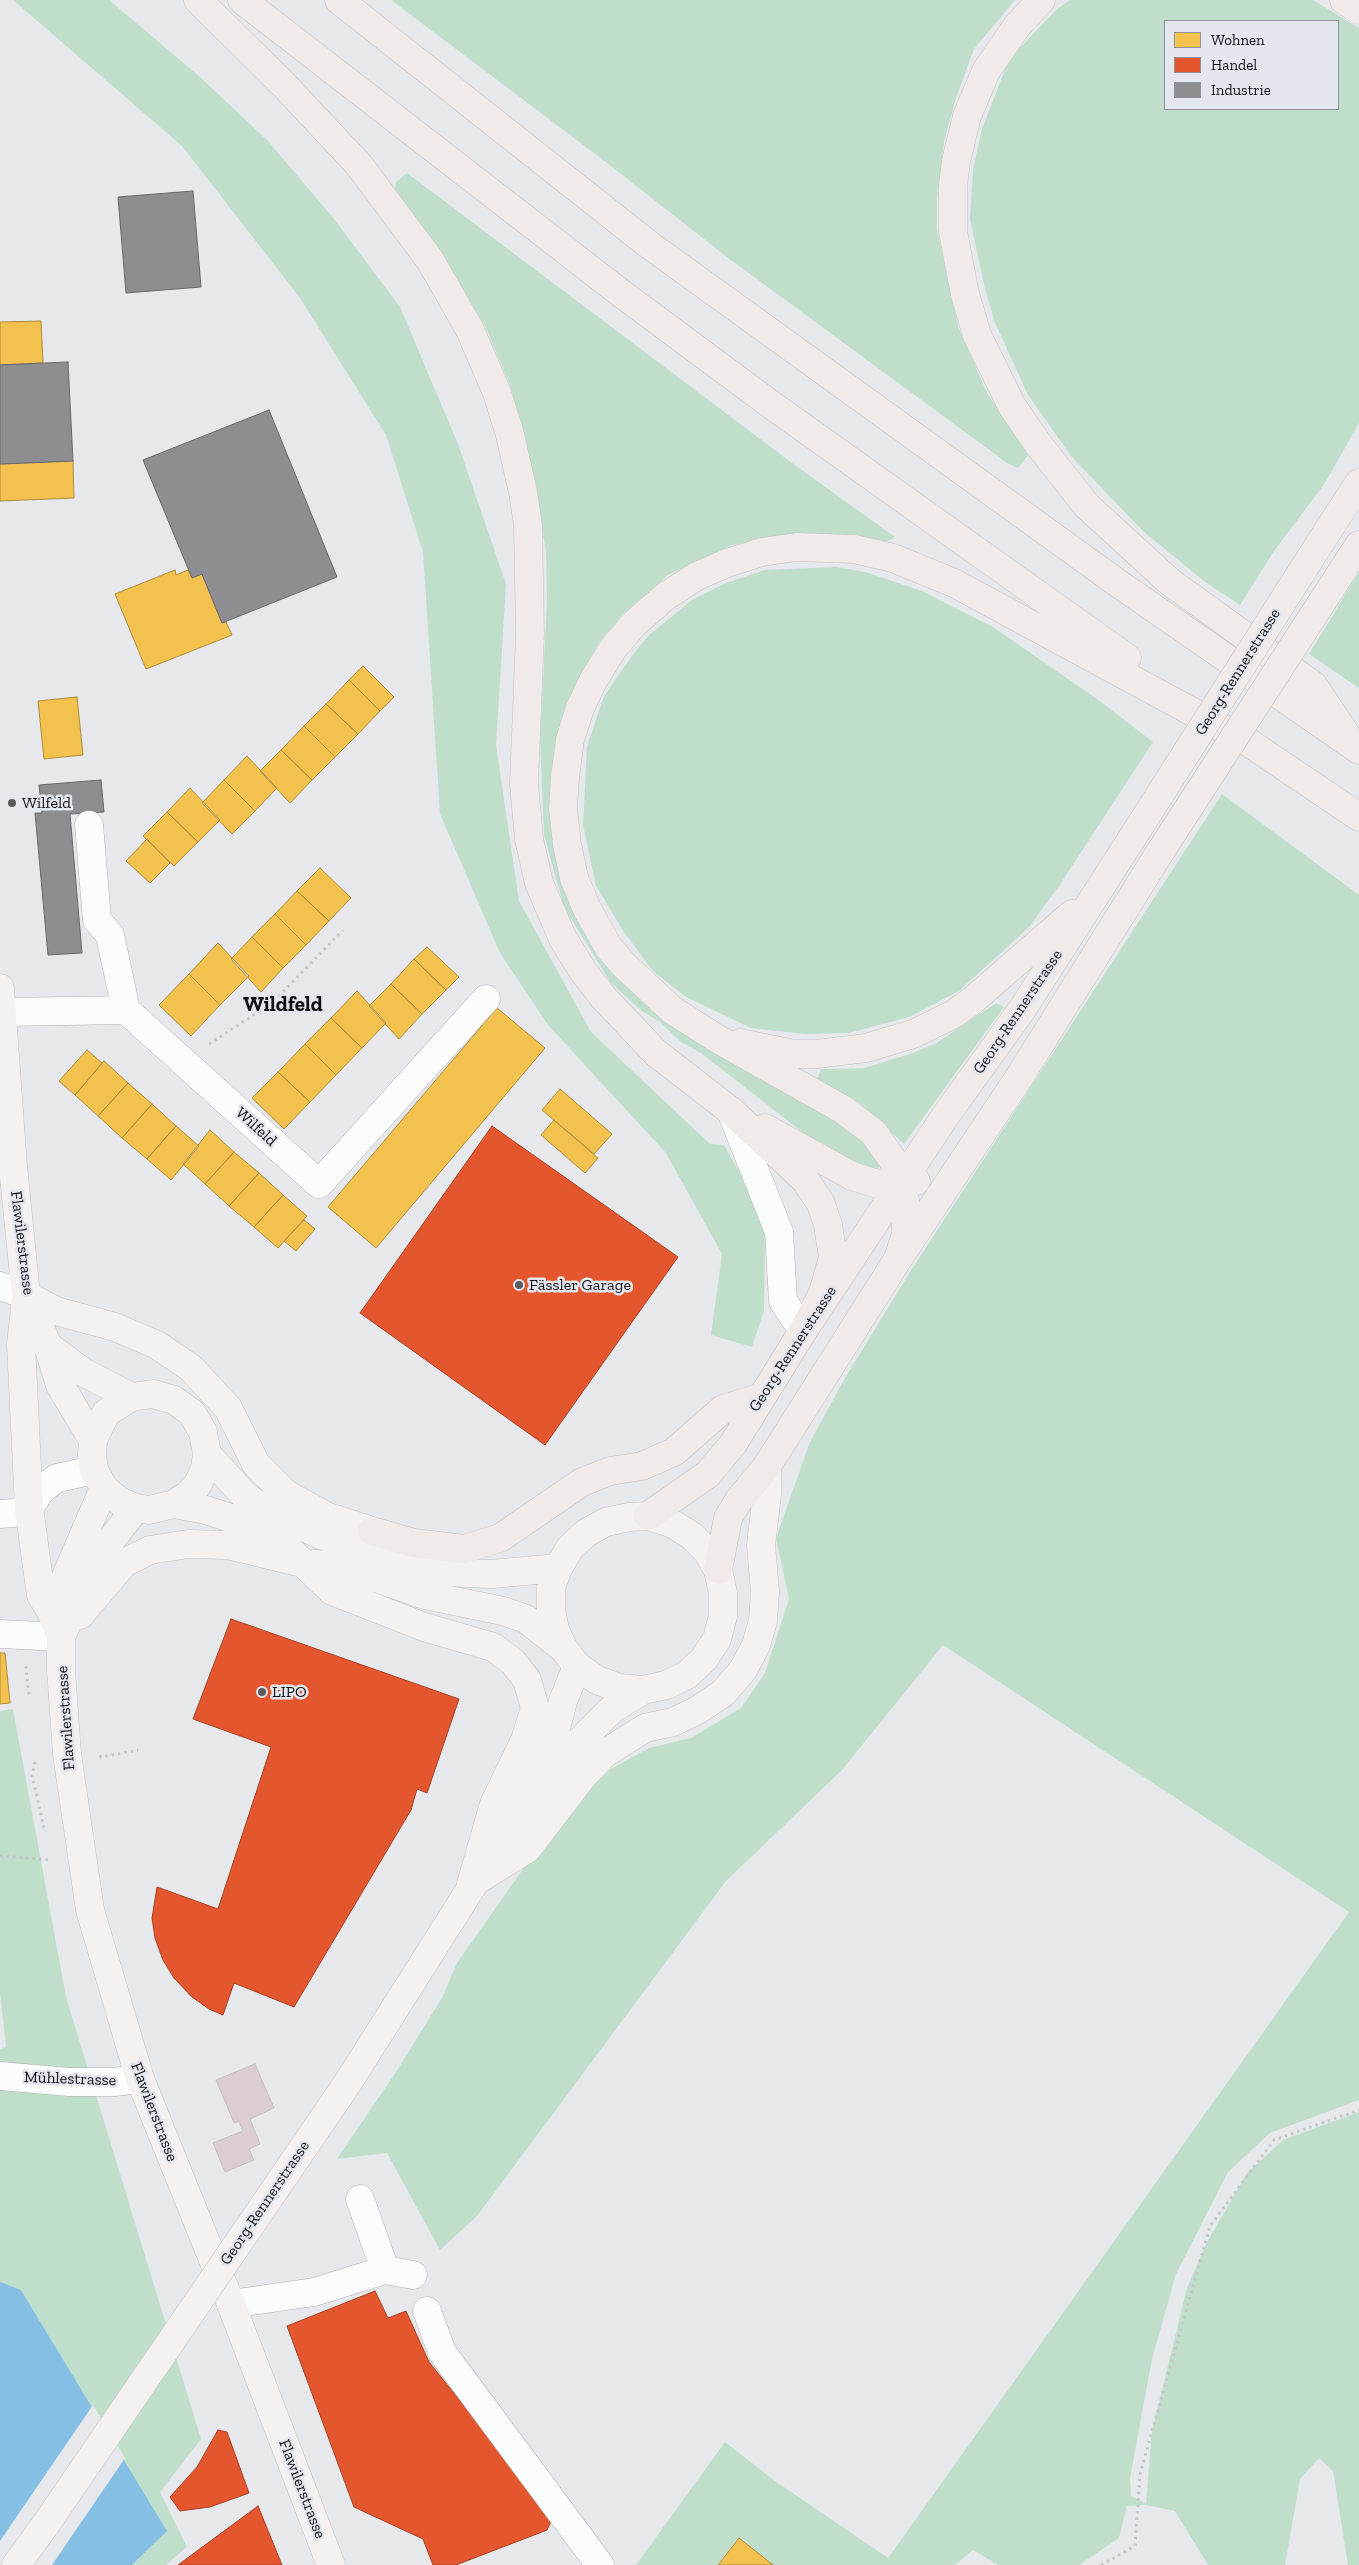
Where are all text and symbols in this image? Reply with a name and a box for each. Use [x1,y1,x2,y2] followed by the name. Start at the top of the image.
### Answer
[1164,20,1339,110] legend
[1211,31,1265,49] text: Wohnen
[1211,56,1257,74] text: Handel
[1211,81,1271,99] text: Industrie
[1191,605,1285,739] street label: Georg-Rennerstrasse
[22,793,71,813] place label: Wilfeld
[6,797,18,809] marker: Wilfeld
[969,946,1067,1078] street label: Georg-Rennerstrasse
[243,992,323,1018] district label: Wildfeld
[231,1103,281,1151] street label: Wilfeld
[6,1190,38,1296] street label: Flawilerstrasse
[529,1275,631,1295] place label: Fässler Garage
[513,1279,525,1291] marker: Fässler Garage
[745,1283,841,1415] street label: Georg-Rennerstrasse
[53,1665,79,1771] street label: Flawilerstrasse
[272,1682,307,1702] place label: LIPO
[256,1686,268,1698] marker: LIPO
[126,2060,182,2164] street label: Flawilerstrasse
[23,2068,117,2090] street label: Mühlestrasse
[216,2137,314,2269] street label: Georg-Rennerstrasse
[274,2437,330,2541] street label: Flawilerstrasse

